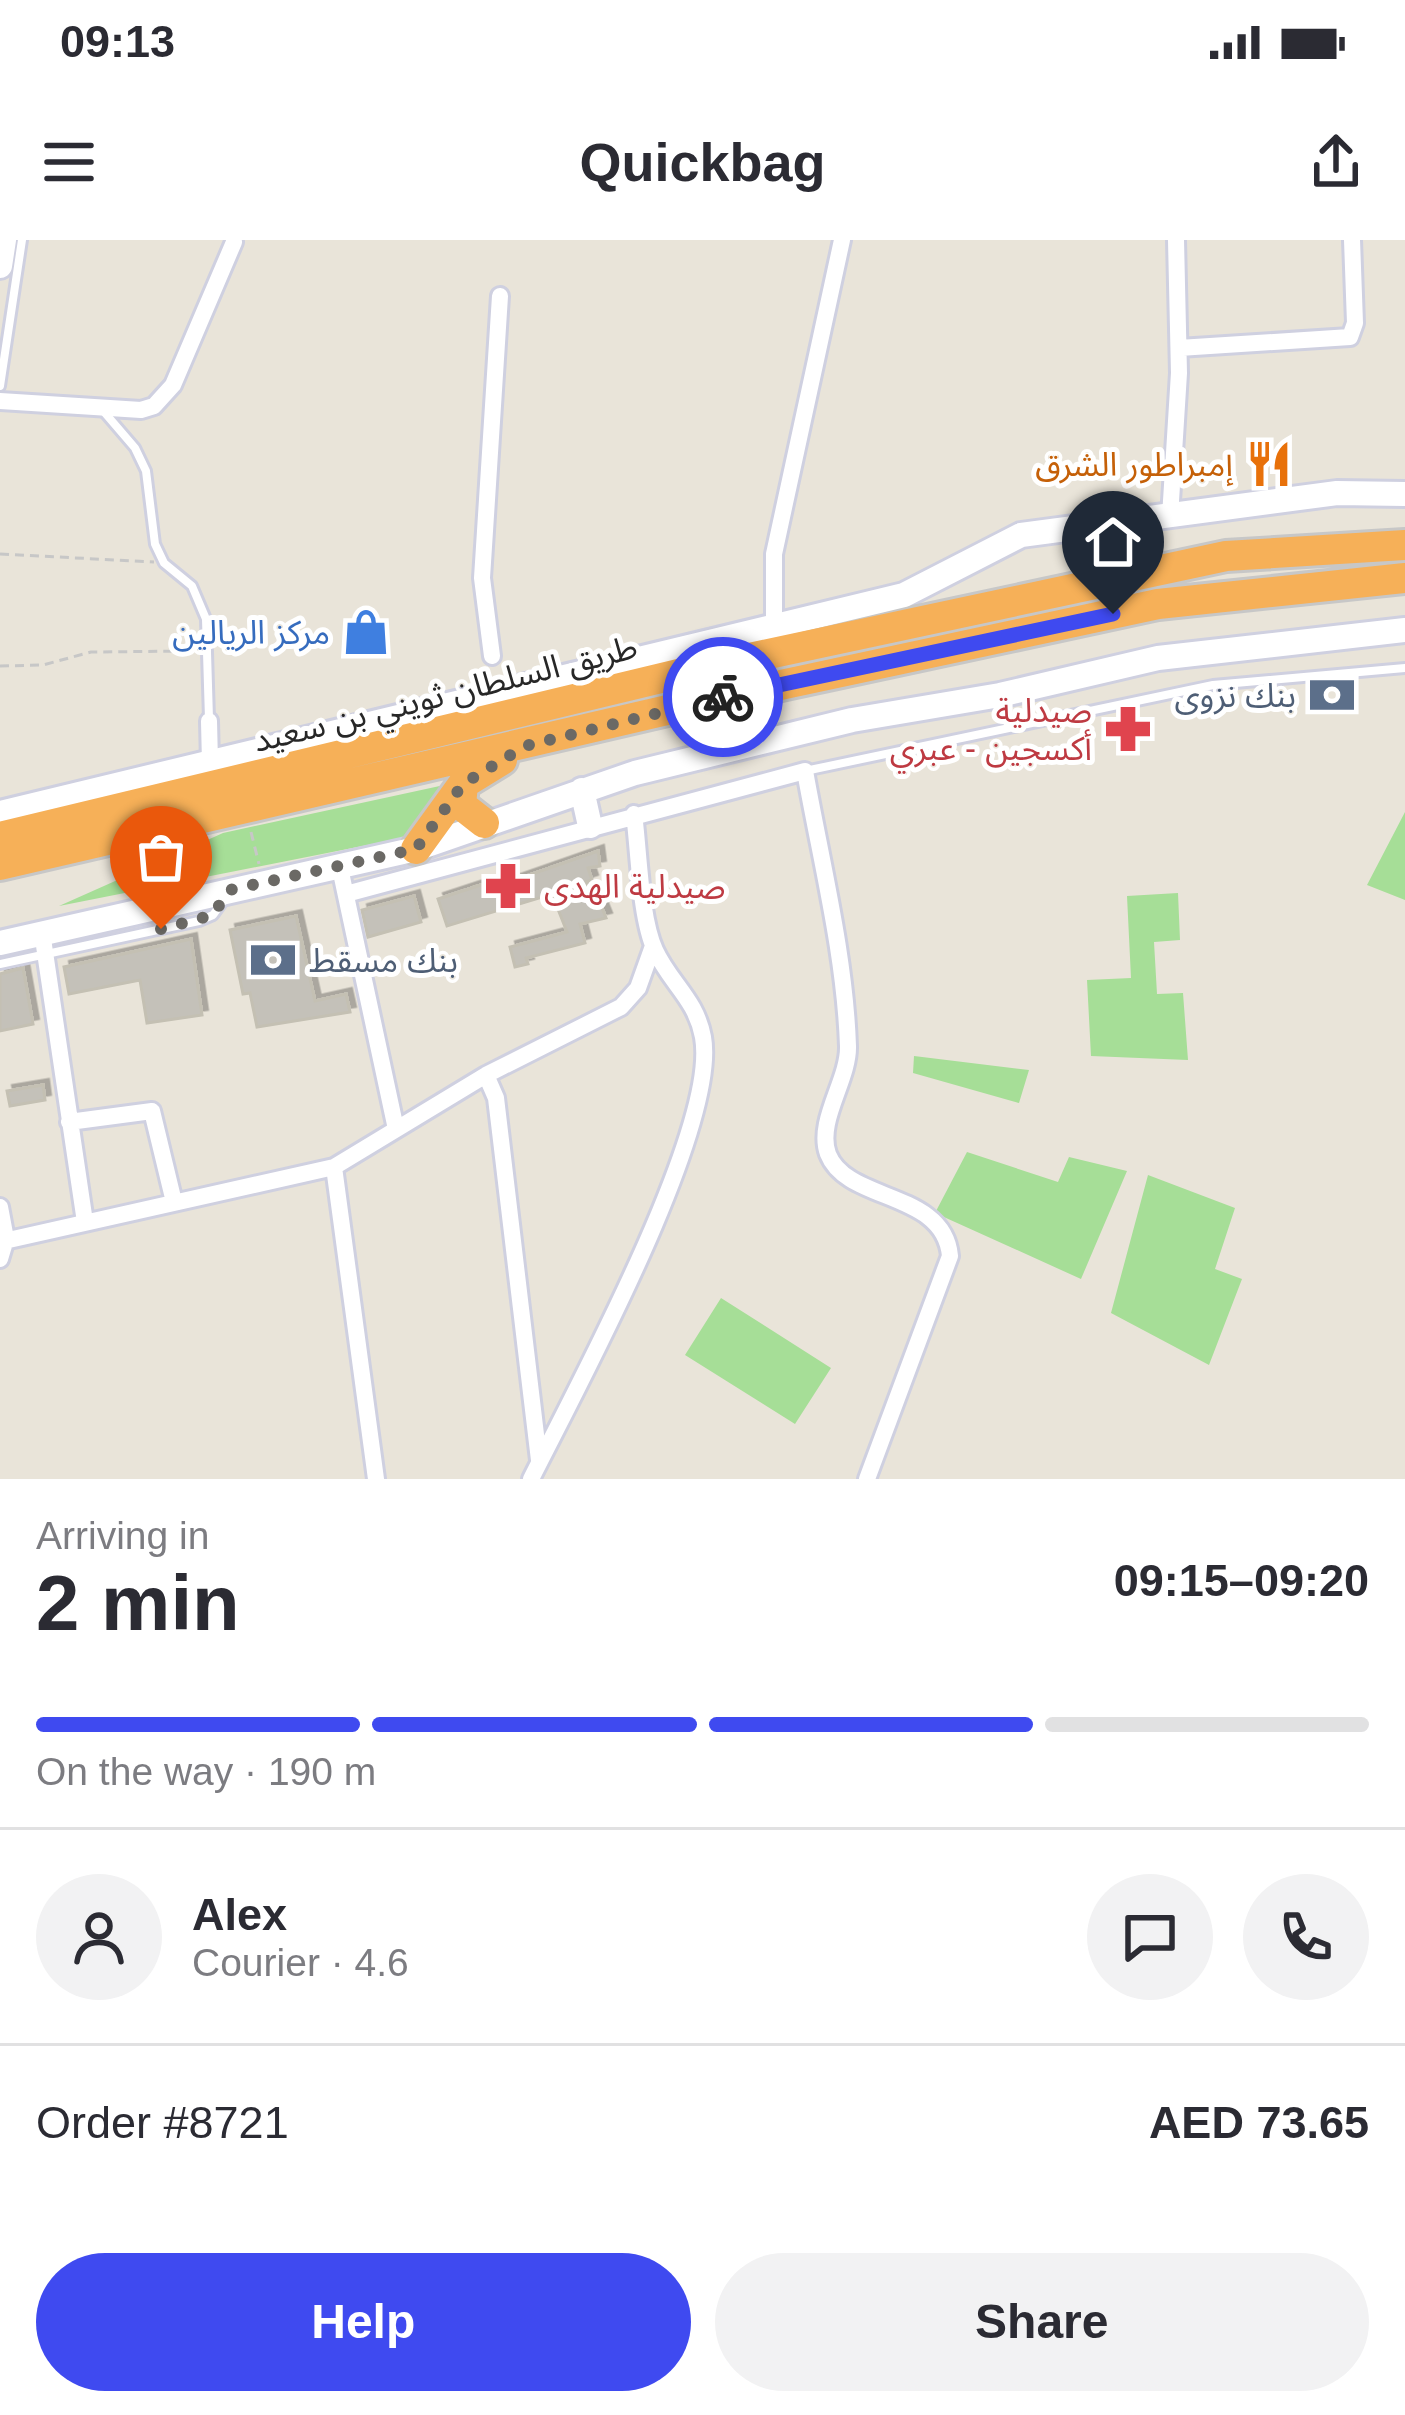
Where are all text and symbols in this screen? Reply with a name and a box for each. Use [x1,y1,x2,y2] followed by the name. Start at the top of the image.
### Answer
[60,16,175,67] text: 09:13
[36,129,102,195] icon: menu
[1303,129,1369,195] icon: share
[579,132,826,192] text: Quickbag
[1244,439,1294,489] restaurant icon: إمبراطور الشرق
[1035,446,1234,487] place label: إمبراطور الشرق
[1062,491,1164,614] pin
[1080,509,1146,575] icon: home
[341,607,391,657] shop icon: مركز الريالين
[172,614,330,652] place label: مركز الريالين
[249,628,643,766] street label: طريق السلطان ثويني بن سعيد
[663,637,783,757] courier
[690,664,756,730] icon: bike
[1307,670,1357,720] bank icon: بنك نزوى
[1174,677,1296,715] place label: بنك نزوى
[890,692,1092,774] place label: صيدلية أكسجين - عبري
[1103,704,1153,754] pharmacy icon: صيدلية أكسجين - عبري
[110,806,212,929] pin
[128,824,194,890] icon: bag
[483,861,533,911] pharmacy icon: صيدلية الهدى
[544,868,726,906] place label: صيدلية الهدى
[248,935,298,985] bank icon: بنك مسقط
[309,942,458,979] place label: بنك مسقط
[36,1514,209,1557] text: Arriving in
[1114,1555,1369,1606] text: 09:15–09:20
[36,1559,240,1647] text: 2 min
[36,1750,376,1793] text: On the way · 190 m
[36,1874,162,2000] button: person
[1087,1874,1213,2000] button: chat
[1243,1874,1369,2000] button: phone
[192,1889,287,1940] text: Alex
[192,1941,409,1984] text: Courier · 4.6
[36,2097,289,2148] text: Order #8721
[1149,2097,1369,2148] text: AED 73.65
[36,2253,691,2391] button: Help
[715,2253,1369,2391] button: Share

